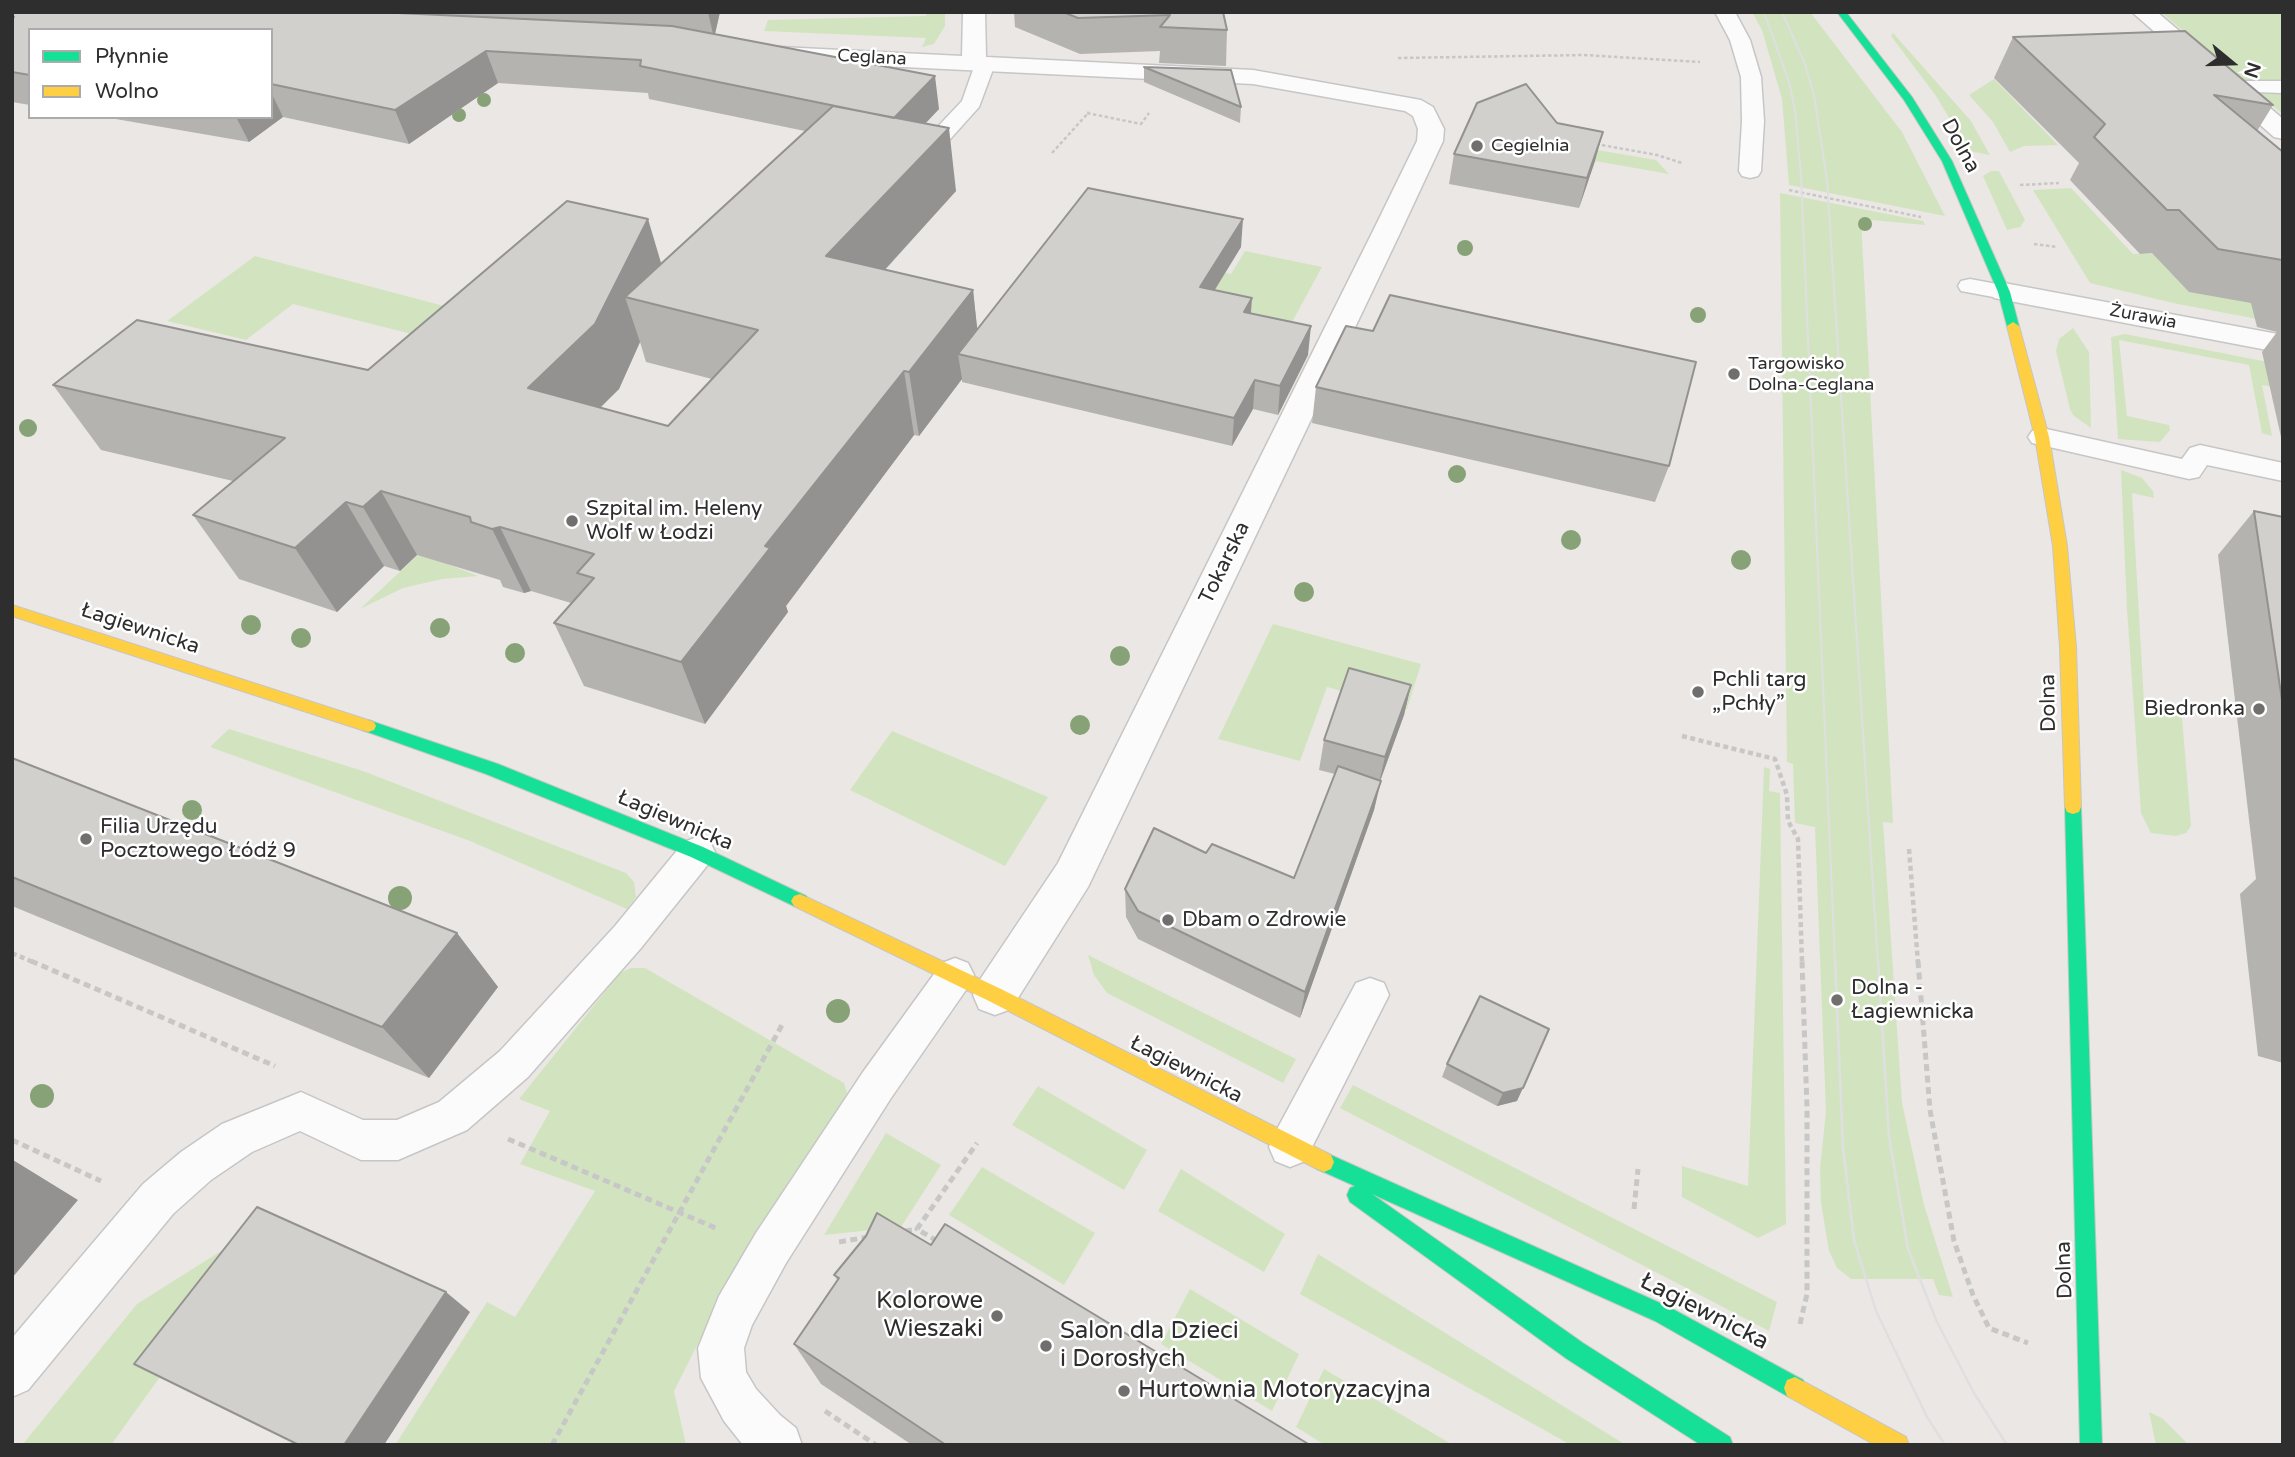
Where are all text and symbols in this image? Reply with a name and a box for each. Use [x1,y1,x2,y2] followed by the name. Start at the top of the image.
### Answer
[28,28,273,119] legend
[2197,28,2267,98] north arrow
[95,44,169,69] text: Płynnie
[837,45,907,71] street label: Ceglana
[2239,59,2265,81] text: N
[95,79,159,104] text: Wolno
[1935,115,1985,177] street label: Dolna
[1491,135,1569,157] place label: Cegielnia
[1469,138,1485,154] marker: Cegielnia
[2107,300,2179,334] street label: Żurawia
[1748,353,1874,396] place label: Targowisko Dolna-Ceglana
[1726,366,1742,382] marker: Targowisko Dolna-Ceglana
[586,496,762,546] place label: Szpital im. Heleny Wolf w Łodzi
[564,513,580,529] marker: Szpital im. Heleny Wolf w Łodzi
[1194,518,1256,608] street label: Tokarska
[78,598,202,660] street label: Łagiewnicka
[1712,667,1807,717] place label: Pchli targ „Pchły”
[2036,674,2062,732] street label: Dolna
[1690,684,1706,700] marker: Pchli targ „Pchły”
[2144,696,2245,722] place label: Biedronka
[2251,701,2267,717] marker: Biedronka
[613,785,737,857] street label: Łagiewnicka
[100,814,296,864] place label: Filia Urzędu Pocztowego Łódź 9
[78,831,94,847] marker: Filia Urzędu Pocztowego Łódź 9
[1182,907,1346,933] place label: Dbam o Zdrowie
[1160,912,1176,928] marker: Dbam o Zdrowie
[1851,975,1974,1025] place label: Dolna - Łagiewnicka
[1829,992,1845,1008] marker: Dolna - Łagiewnicka
[1125,1031,1247,1109] street label: Łagiewnicka
[2051,1241,2079,1299] street label: Dolna
[1635,1267,1773,1357] street label: Łagiewnicka
[876,1288,983,1344] place label: Kolorowe Wieszaki
[989,1308,1005,1324] marker: Kolorowe Wieszaki
[1060,1318,1239,1374] place label: Salon dla Dzieci i Dorosłych
[1038,1338,1054,1354] marker: Salon dla Dzieci i Dorosłych
[1138,1377,1431,1405] place label: Hurtownia Motoryzacyjna
[1116,1383,1132,1399] marker: Hurtownia Motoryzacyjna

